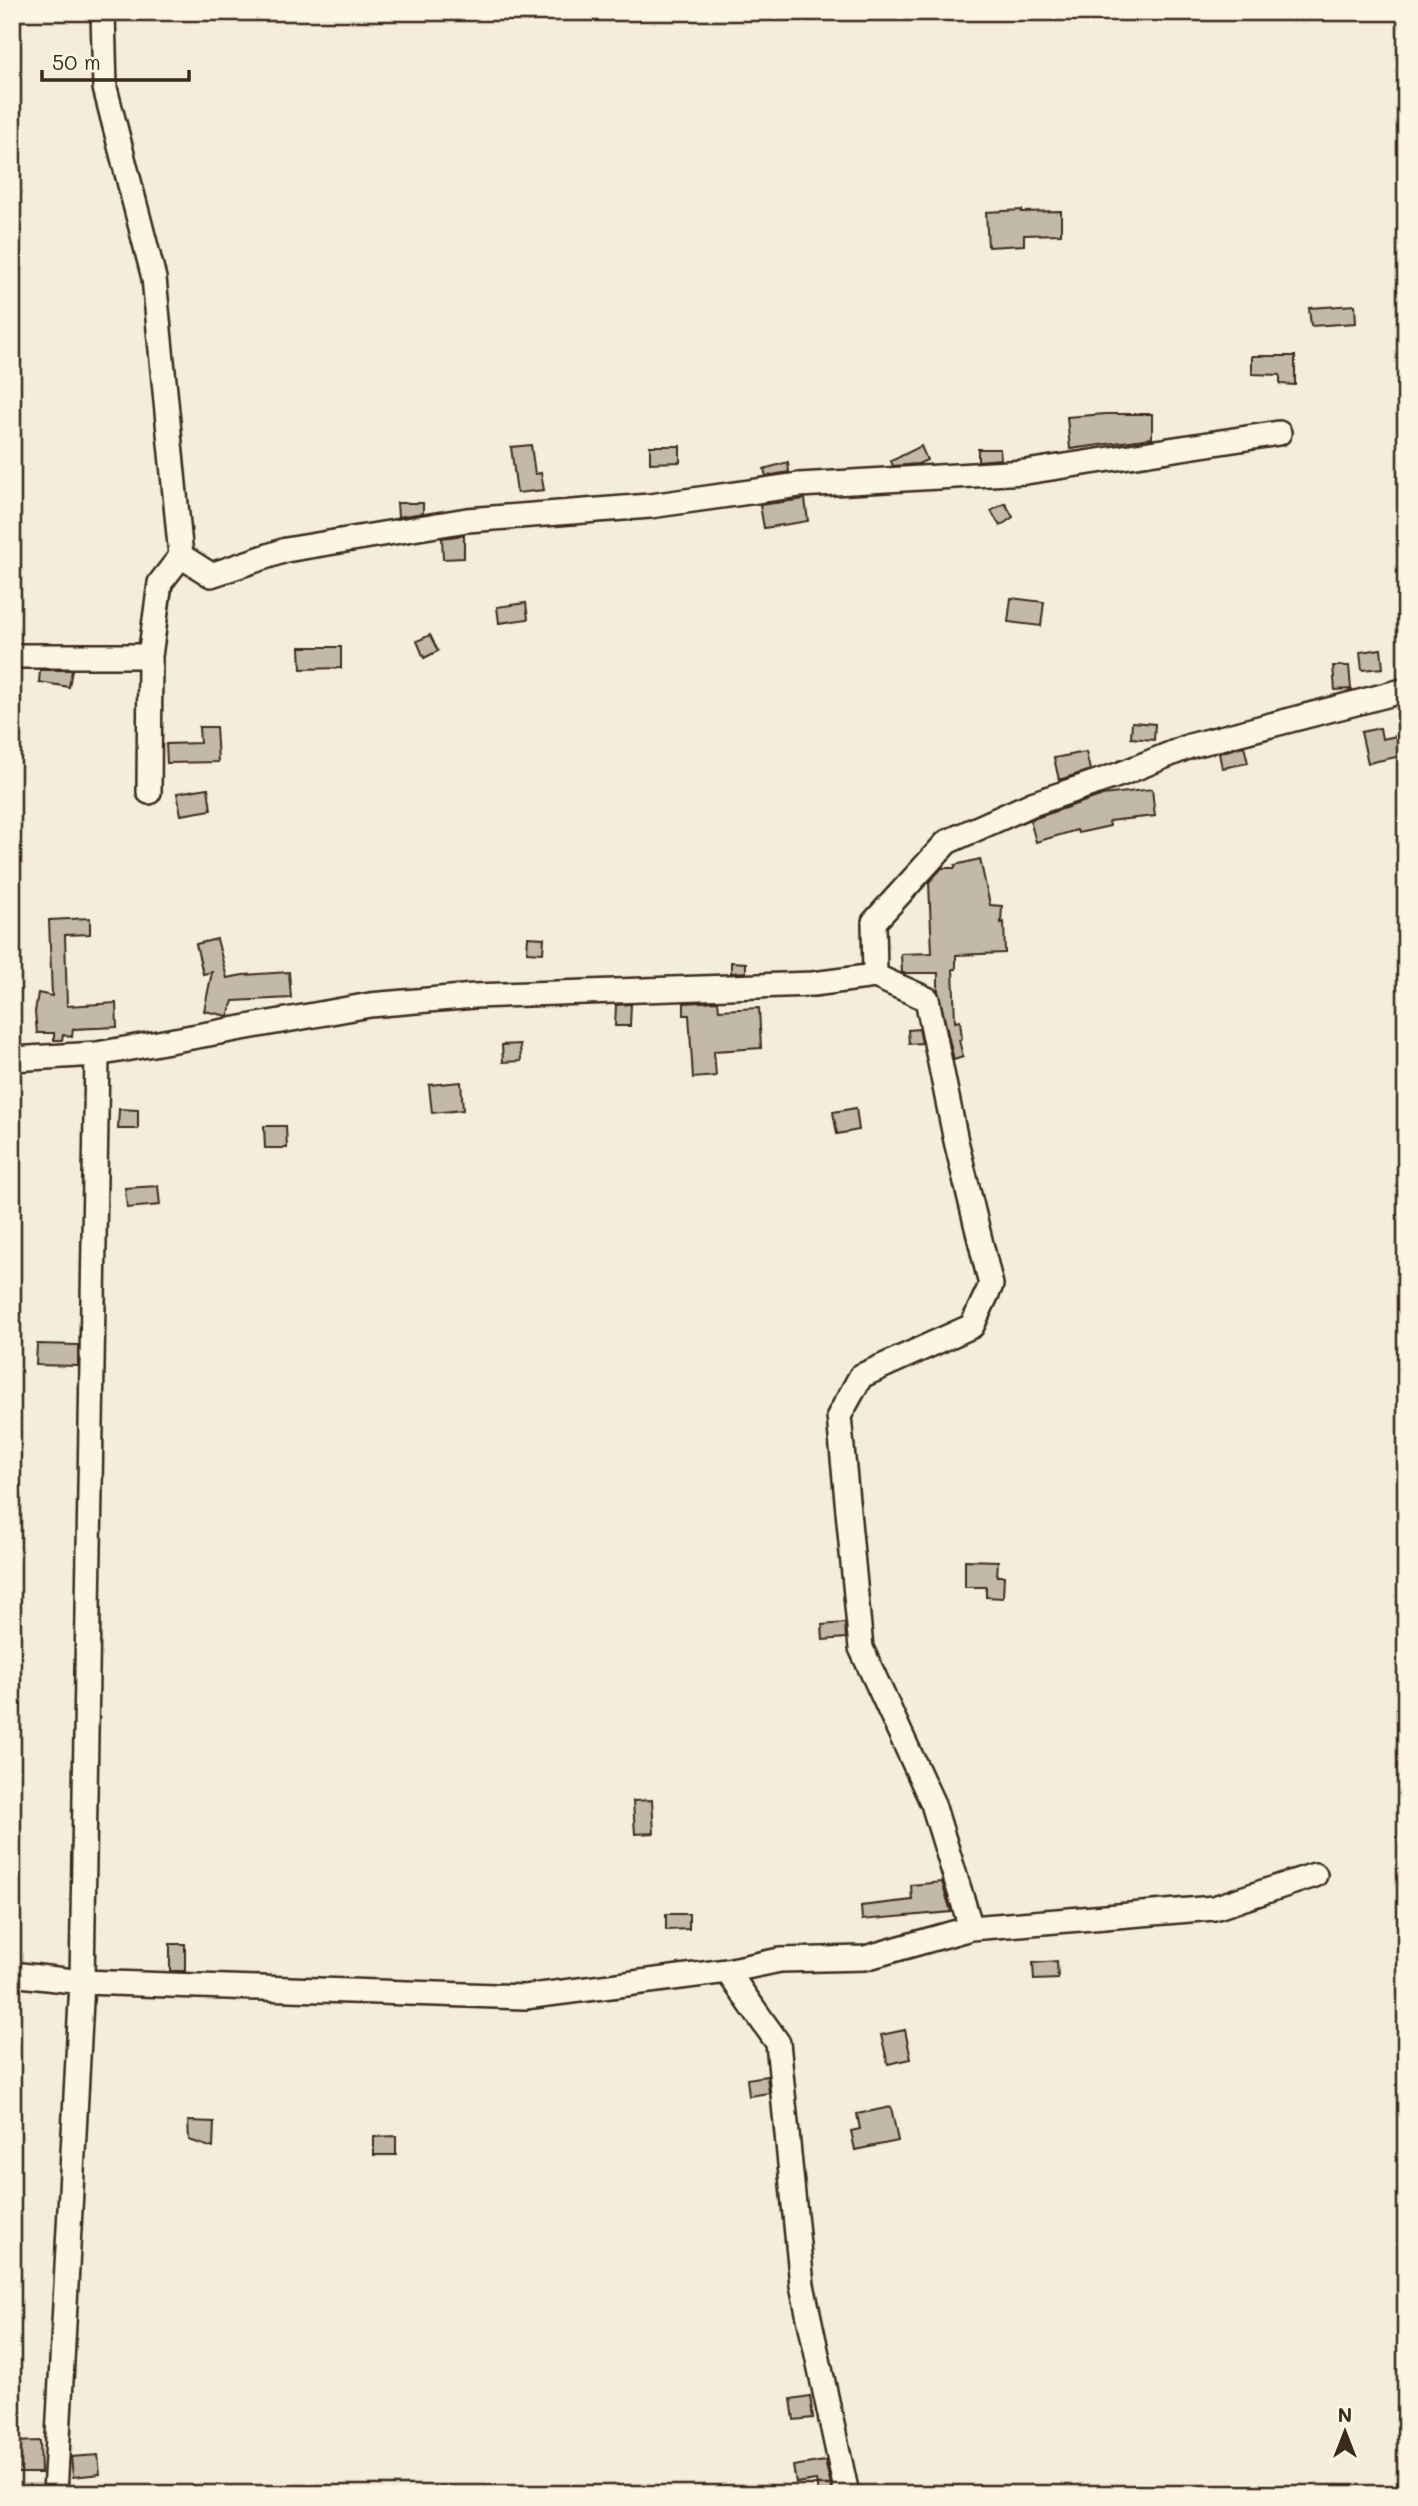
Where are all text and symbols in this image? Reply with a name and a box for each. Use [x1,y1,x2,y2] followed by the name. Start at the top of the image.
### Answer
[42,38,189,82] scale bar
[52,48,101,75] text: 50 m
[1310,2398,1380,2468] north arrow
[1338,2402,1352,2427] text: N

